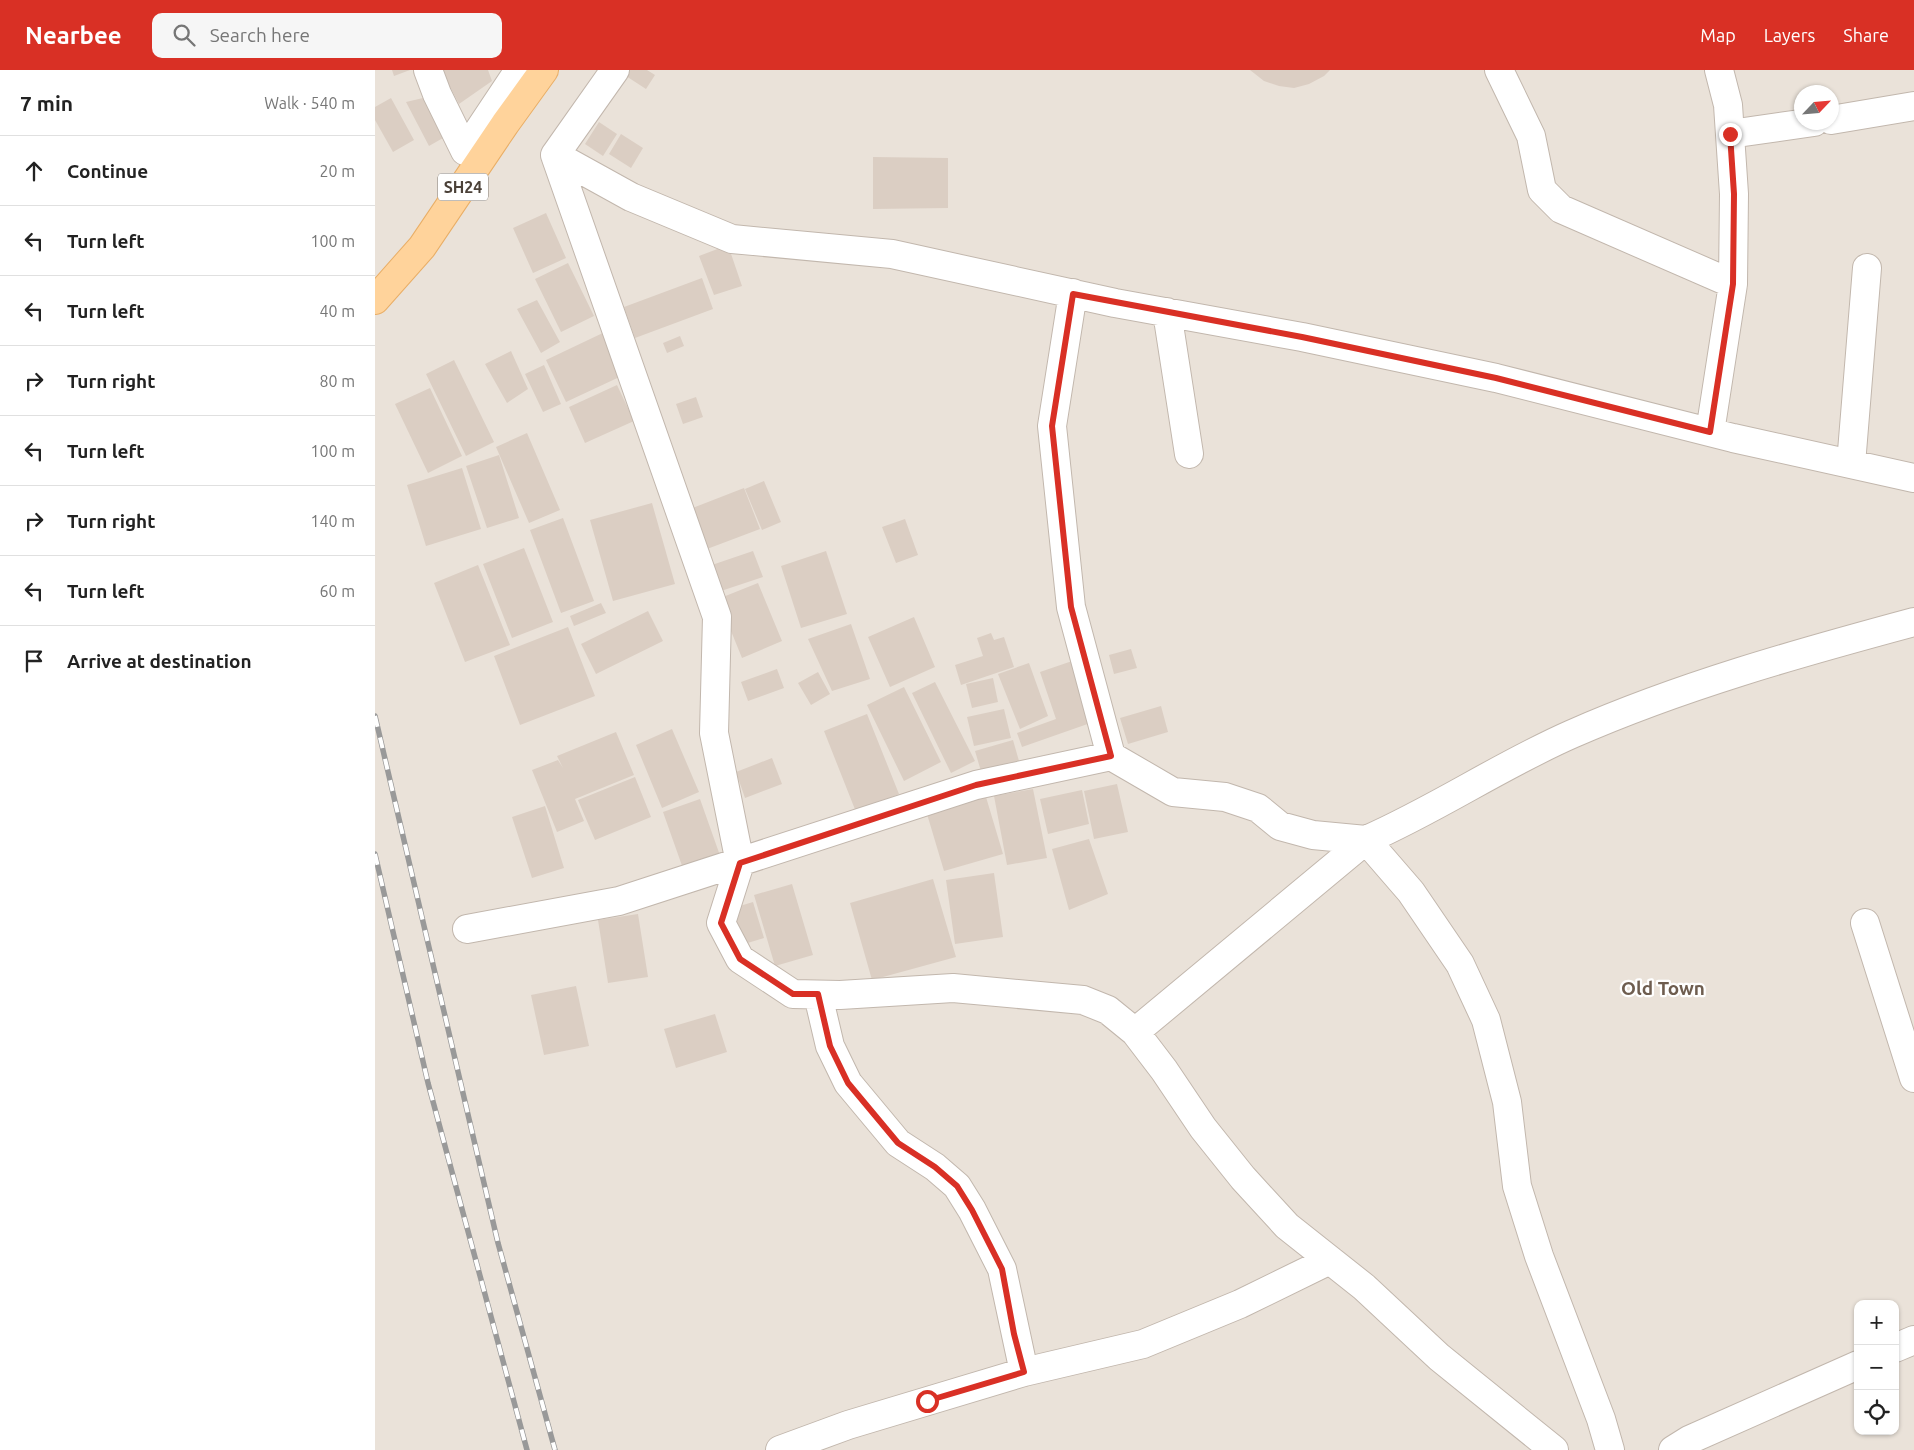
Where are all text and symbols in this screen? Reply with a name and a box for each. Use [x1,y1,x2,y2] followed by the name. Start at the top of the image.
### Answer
[152,13,502,58] search box
[170,21,198,49] icon: search
[25,22,122,49] text: Nearbee
[210,24,310,46] text: Search here
[1700,25,1736,45] text: Map
[1764,25,1815,45] text: Layers
[1843,25,1889,45] text: Share
[1794,85,1839,130] north arrow
[20,91,73,115] text: 7 min
[264,94,355,112] text: Walk · 540 m
[1719,123,1742,146] route end
[20,157,48,185] icon: ahead
[67,160,148,182] text: Continue
[319,162,355,180] text: 20 m
[438,174,488,200] road number: SH24
[20,227,48,255] icon: left
[67,230,145,252] text: Turn left
[310,232,355,250] text: 100 m
[20,297,48,325] icon: left
[67,300,145,322] text: Turn left
[319,302,355,320] text: 40 m
[20,367,48,395] icon: right
[67,370,155,392] text: Turn right
[319,372,355,390] text: 80 m
[20,437,48,465] icon: left
[67,440,145,462] text: Turn left
[310,442,355,460] text: 100 m
[20,507,48,535] icon: right
[67,510,155,532] text: Turn right
[310,512,355,530] text: 140 m
[20,577,48,605] icon: left
[67,580,145,602] text: Turn left
[319,582,355,600] text: 60 m
[20,647,48,675] icon: arrive
[67,650,252,672] text: Arrive at destination
[1621,977,1705,999] district label: Old Town
[1854,1300,1899,1435] map controls
[1854,1300,1899,1345] button: +
[1854,1345,1899,1390] button: −
[916,1390,939,1413] route start
[1854,1390,1899,1435] button: locate

